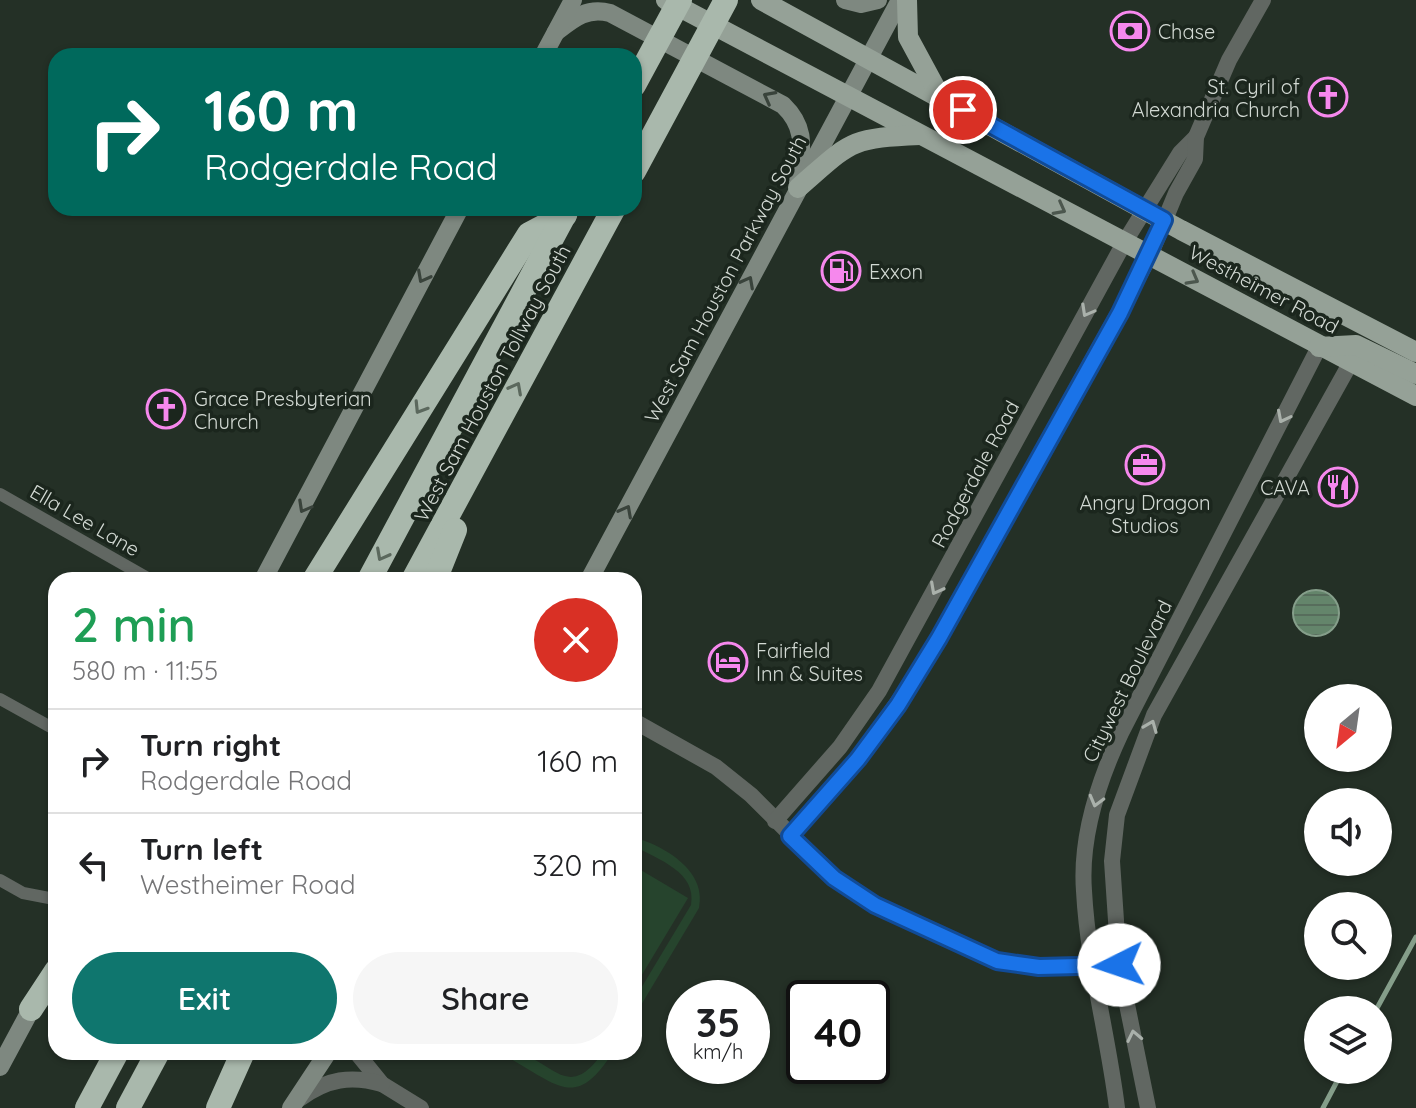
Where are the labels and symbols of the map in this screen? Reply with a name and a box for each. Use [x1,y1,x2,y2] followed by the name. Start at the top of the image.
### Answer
[1109,10,1151,52] bank icon: Chase
[1158,19,1215,44] place label: Chase
[1132,74,1300,122] place label: St. Cyril of Alexandria Church
[929,76,997,144] pin
[1307,76,1349,118] church icon: St. Cyril of Alexandria Church
[763,92,778,107] one-way arrow
[639,131,811,427] street label: West Sam Houston Parkway South
[1051,199,1066,214] one-way arrow
[1185,239,1343,339] street label: Westheimer Road
[408,240,576,526] street label: West Sam Houston Tollway South
[820,250,862,292] fuel station icon: Exxon
[869,259,923,284] place label: Exxon
[418,268,433,283] one-way arrow
[1185,269,1199,285] one-way arrow
[738,275,753,290] one-way arrow
[1081,303,1096,317] one-way arrow
[507,382,522,397] one-way arrow
[194,386,372,434] place label: Grace Presbyterian Church
[145,388,187,430] church icon: Grace Presbyterian Church
[926,396,1024,552] street label: Rodgerdale Road
[414,399,429,414] one-way arrow
[1278,408,1293,423] one-way arrow
[1124,444,1166,486] office icon: Angry Dragon Studios
[1317,466,1359,508] restaurant icon: CAVA
[1260,475,1310,500] place label: CAVA
[26,479,144,561] street label: Ella Lee Lane
[1079,490,1211,538] place label: Angry Dragon Studios
[298,499,313,514] one-way arrow
[616,505,631,520] one-way arrow
[377,547,392,561] one-way arrow
[931,580,946,595] one-way arrow
[1077,596,1177,766] street label: Citywest Boulevard
[756,638,863,686] place label: Fairfield Inn & Suites
[707,641,749,683] hotel icon: Fairfield Inn & Suites
[1304,684,1392,772] north arrow
[1141,719,1157,734] one-way arrow
[1088,793,1105,807] one-way arrow
[1077,923,1161,1007] position arrow
[786,980,890,1084] speed limit sign: 40
[1126,1030,1143,1044] one-way arrow

